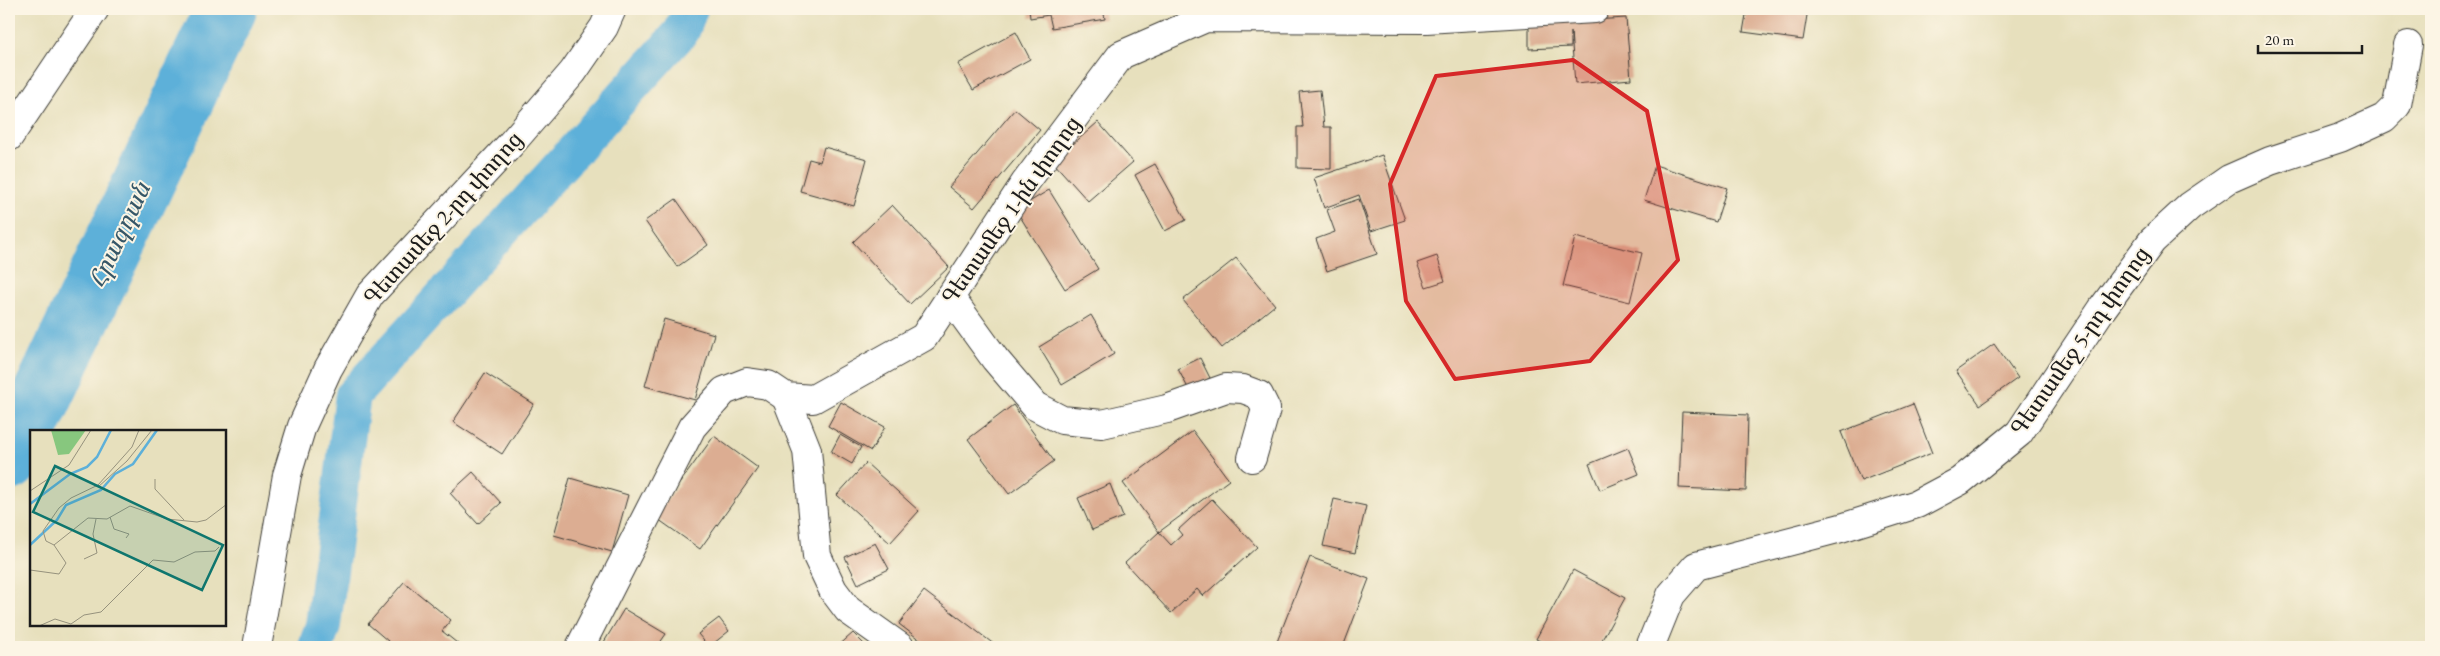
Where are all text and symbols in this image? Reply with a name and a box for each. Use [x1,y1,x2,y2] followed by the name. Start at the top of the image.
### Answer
[2258,22,2361,54] scale bar
[2265,30,2294,49] text: 20 m
[935,110,1087,310] street label: Գետամեջ 1-ին փողոց
[357,125,529,311] street label: Գետամեջ 2-րդ փողոց
[81,176,157,293] water label: Հրազդան
[2004,241,2156,441] street label: Գետամեջ 5-րդ փողոց
[30,430,226,626] inset map

